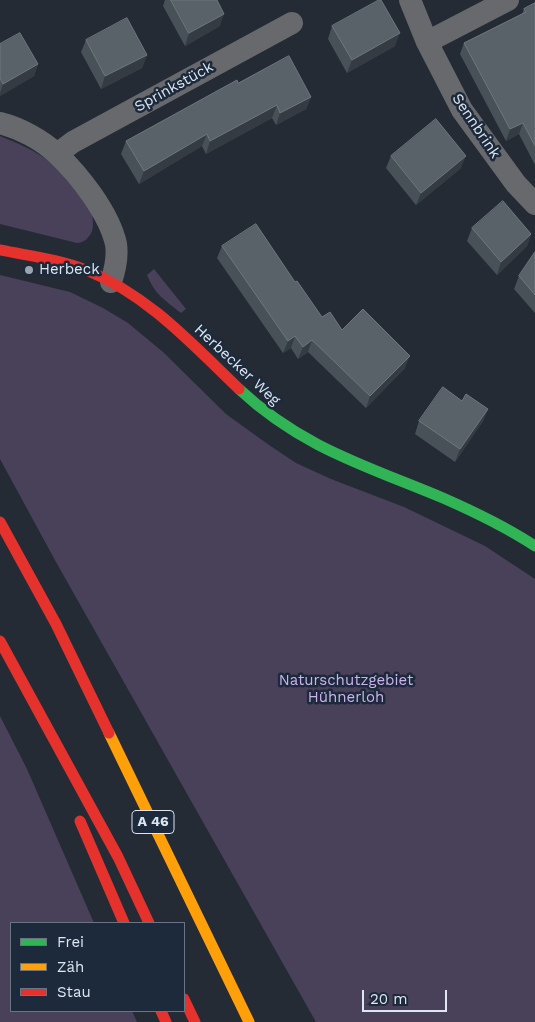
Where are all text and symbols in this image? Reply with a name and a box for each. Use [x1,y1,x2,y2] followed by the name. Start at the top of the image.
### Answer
[132,58,216,116] street label: Sprinkstück
[448,90,504,162] street label: Sennbrink
[39,261,100,279] place label: Herbeck
[23,264,35,276] marker: Herbeck
[190,321,284,409] street label: Herbecker Weg
[279,672,413,707] park label: Naturschutzgebiet Hühnerloh
[132,810,174,834] road number: A 46
[10,922,185,1012] legend
[57,933,84,951] text: Frei
[57,958,84,976] text: Zäh
[365,980,450,1012] scale bar
[57,983,91,1001] text: Stau
[370,990,408,1008] text: 20 m

